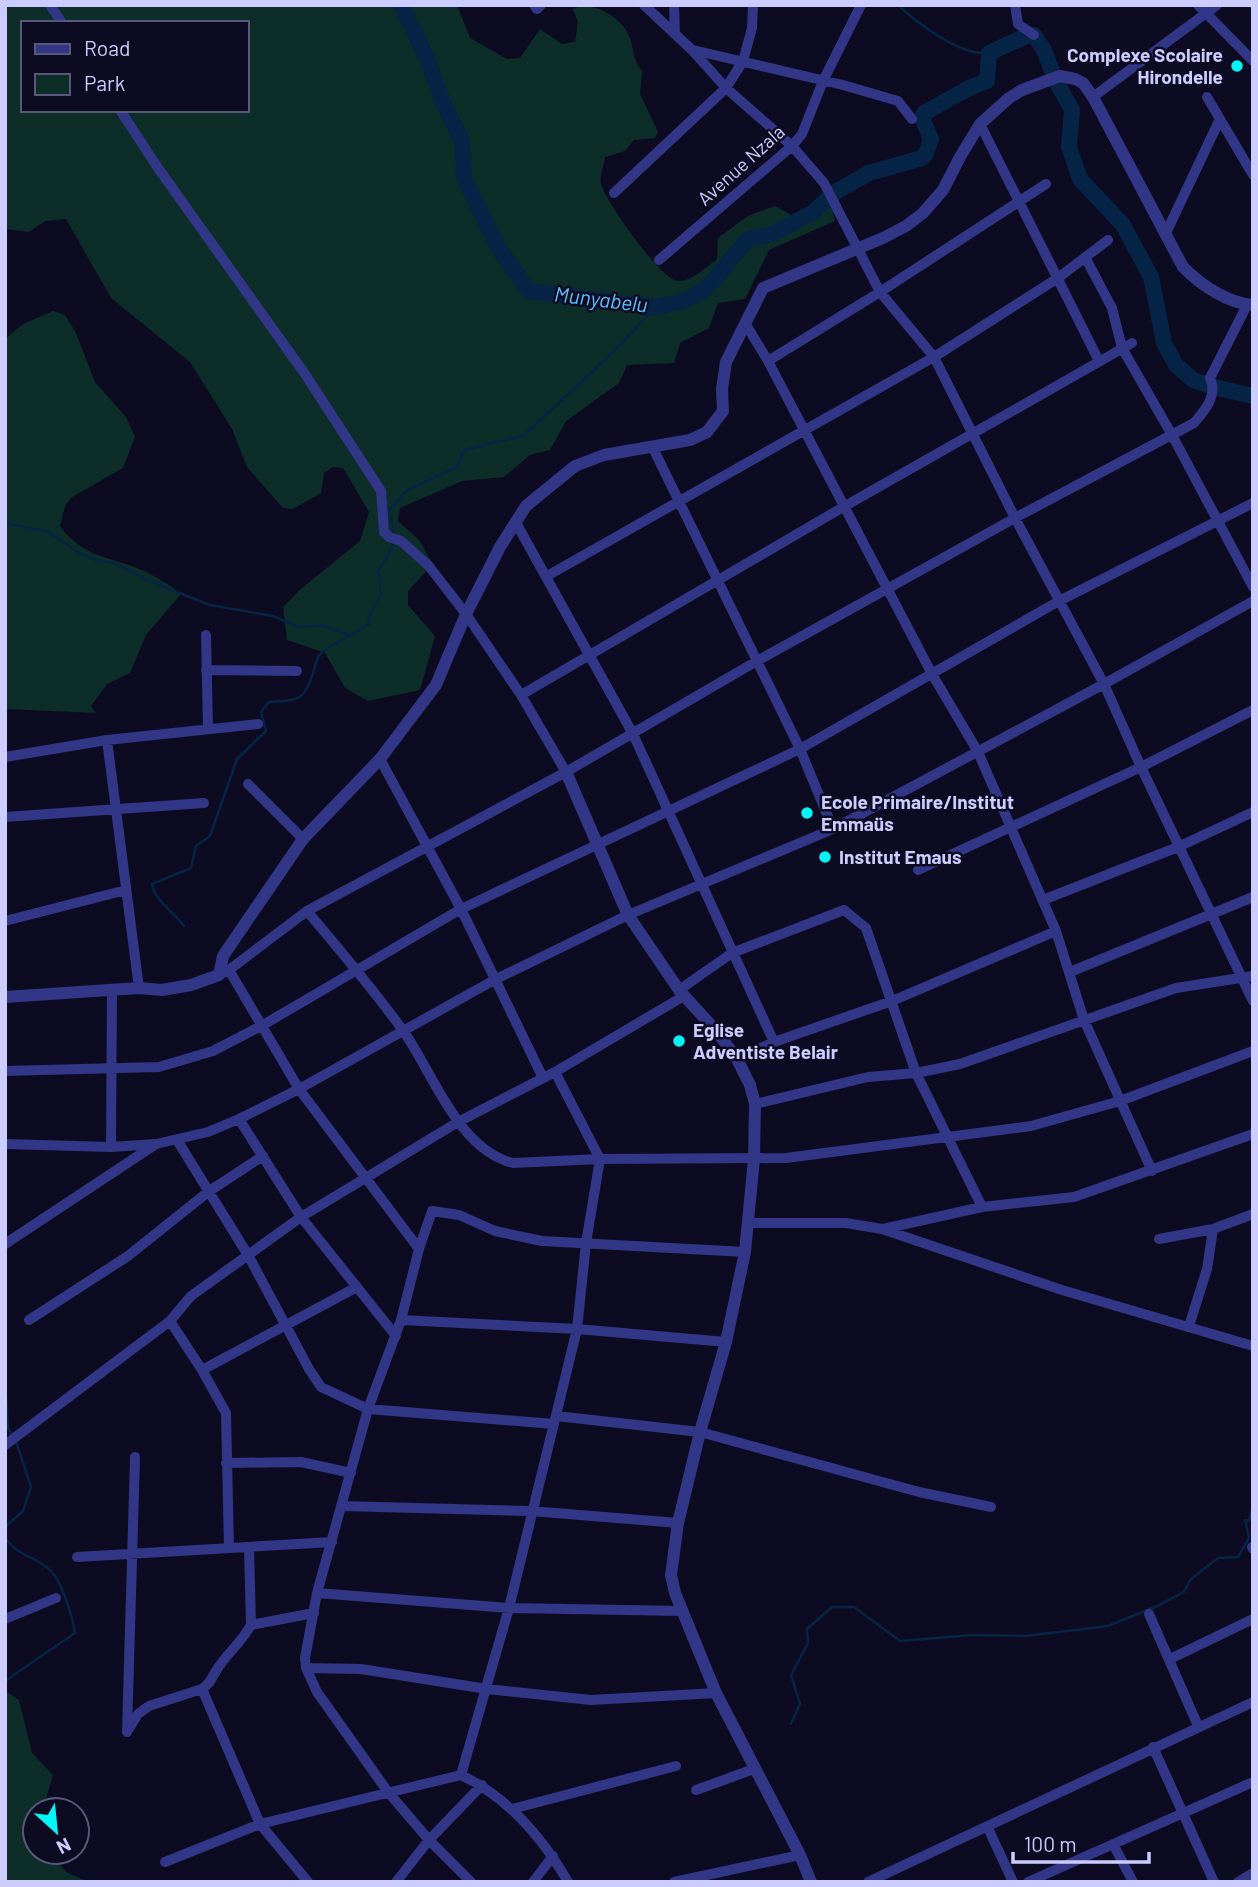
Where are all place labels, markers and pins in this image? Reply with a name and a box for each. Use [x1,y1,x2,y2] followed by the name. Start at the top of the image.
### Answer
[1067,43,1223,88] place label: Complexe Scolaire Hirondelle
[1229,58,1245,74] marker: Complexe Scolaire Hirondelle
[821,790,1014,835] place label: Ecole Primaire/Institut Emmaüs
[799,805,815,821] marker: Ecole Primaire/Institut Emmaüs
[839,845,961,868] place label: Institut Emaus
[817,849,833,865] marker: Institut Emaus
[693,1018,839,1063] place label: Eglise Adventiste Belair
[671,1033,687,1049] marker: Eglise Adventiste Belair

